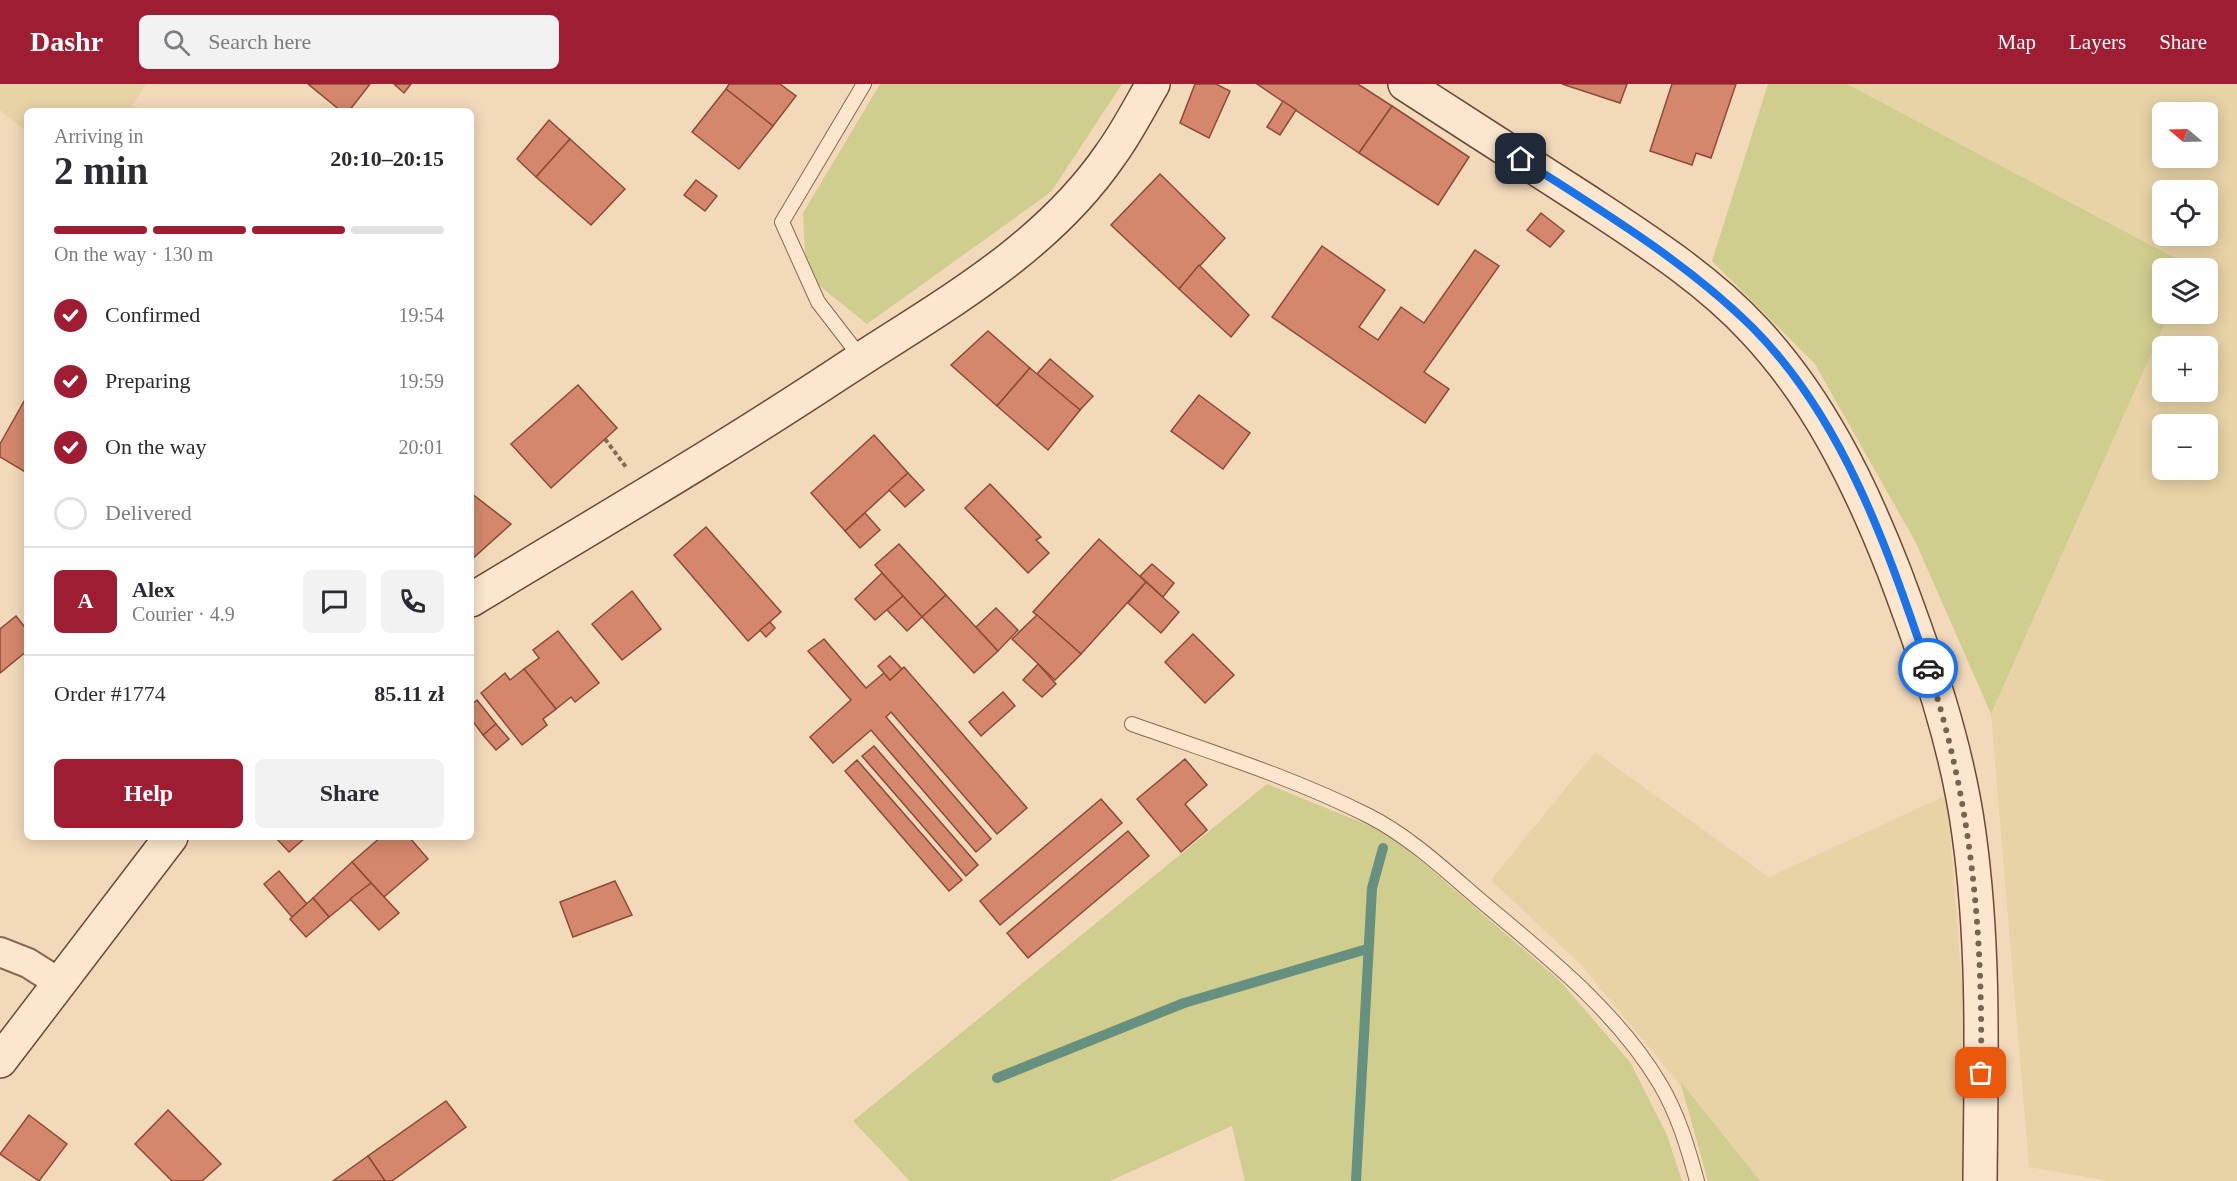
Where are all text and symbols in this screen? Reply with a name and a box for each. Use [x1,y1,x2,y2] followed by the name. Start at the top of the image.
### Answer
[139,15,559,69] search box
[30,26,103,57] text: Dashr
[160,26,193,59] icon: search
[208,29,311,54] text: Search here
[1998,30,2036,54] text: Map
[2069,30,2126,54] text: Layers
[2159,30,2207,54] text: Share
[2152,102,2218,168] north arrow
[2152,102,2218,480] map controls
[54,125,143,147] text: Arriving in
[1495,133,1546,184] pin
[1504,142,1537,175] icon: home
[330,146,444,171] text: 20:10–20:15
[54,149,148,192] text: 2 min
[2152,180,2218,246] button: locate
[54,243,213,265] text: On the way · 130 m
[2152,258,2218,324] button: layers
[54,299,87,332] icon: check
[105,302,200,327] text: Confirmed
[398,304,444,326] text: 19:54
[2152,336,2218,402] button: +
[54,365,87,398] icon: check
[105,368,191,393] text: Preparing
[398,370,444,392] text: 19:59
[2152,414,2218,480] button: −
[54,431,87,464] icon: check
[105,434,206,459] text: On the way
[398,436,444,458] text: 20:01
[105,500,192,525] text: Delivered
[303,570,366,633] button: chat
[381,570,444,633] button: phone
[132,577,175,602] text: Alex
[78,588,93,613] text: A
[132,603,235,625] text: Courier · 4.9
[1898,638,1958,698] courier
[1912,652,1945,685] icon: car
[54,681,166,706] text: Order #1774
[374,681,444,706] text: 85.11 zł
[54,759,243,828] button: Help
[255,759,444,828] button: Share
[1955,1047,2006,1098] pin
[1964,1056,1997,1089] icon: bag

